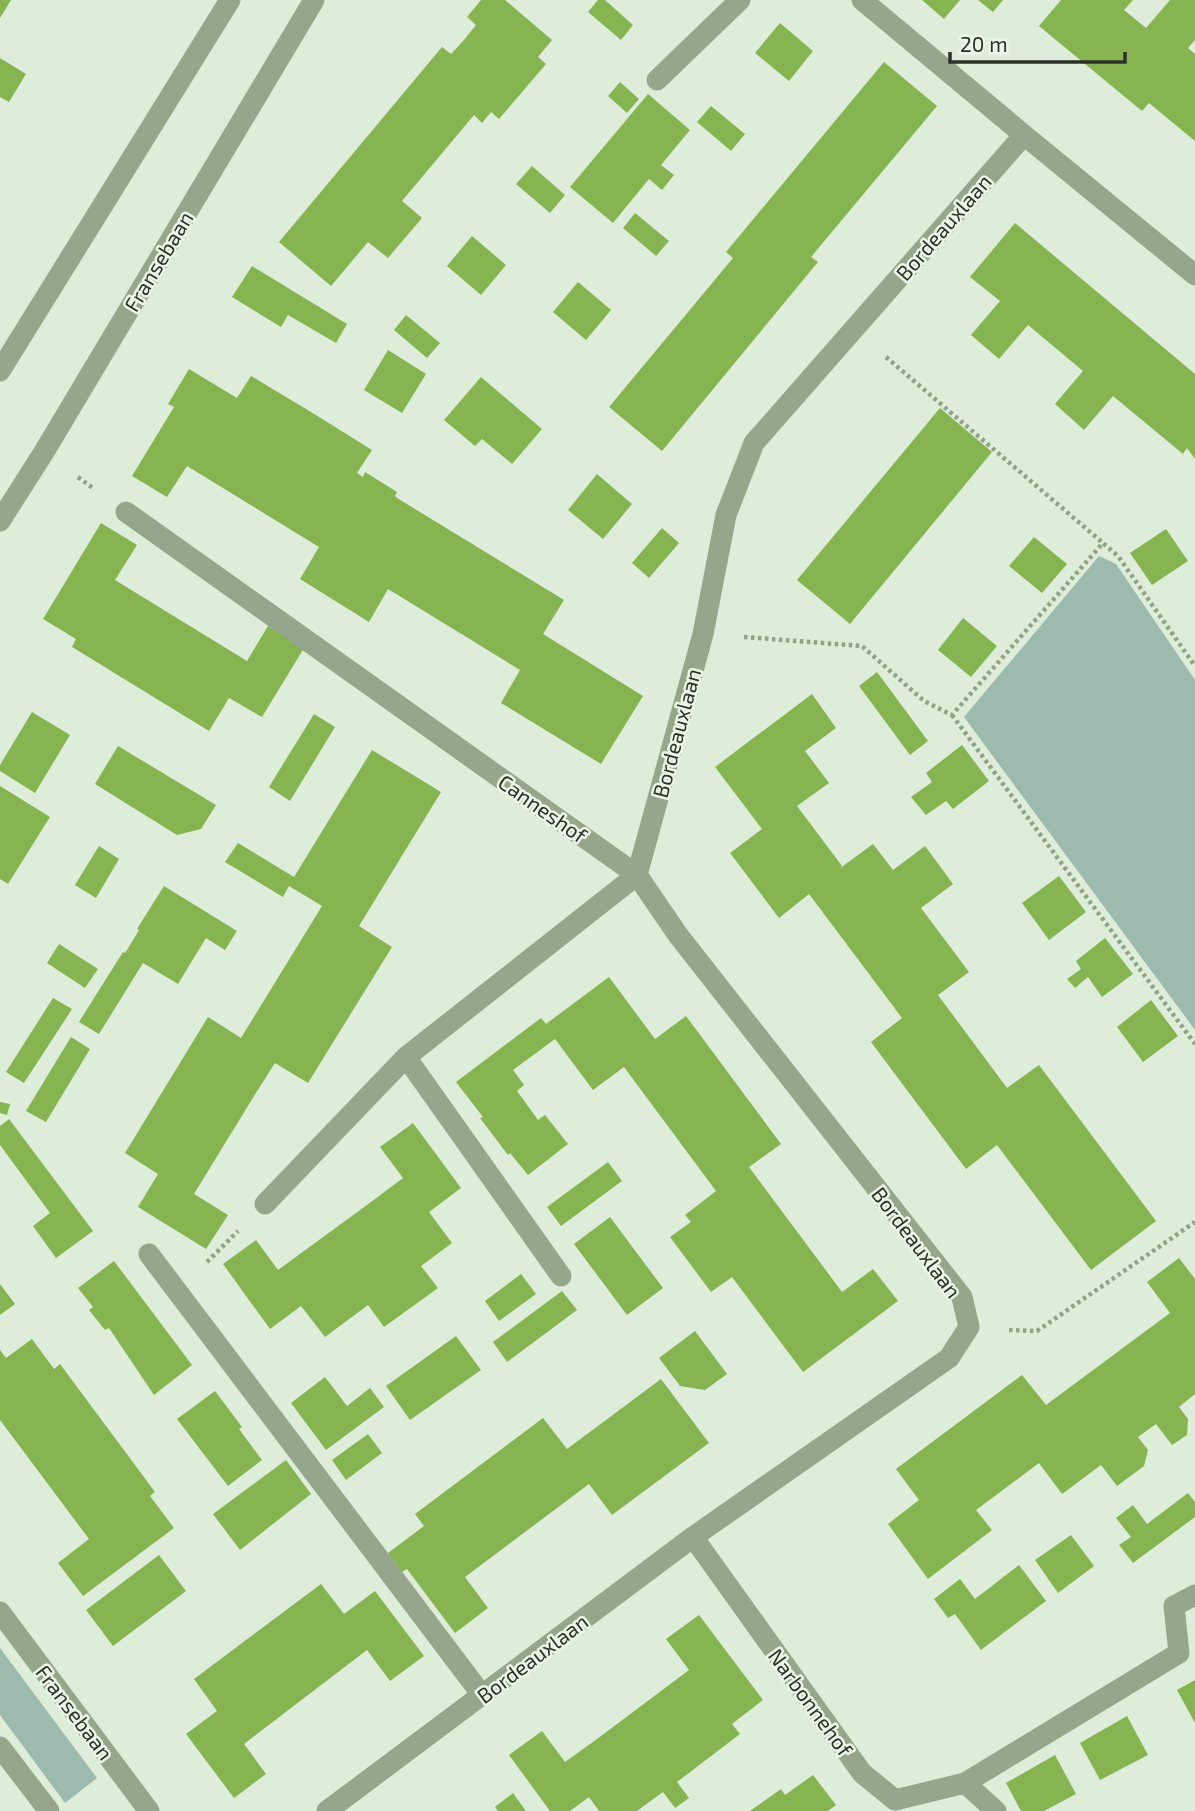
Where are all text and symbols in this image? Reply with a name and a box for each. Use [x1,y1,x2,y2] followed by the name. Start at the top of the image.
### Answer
[950,21,1125,65] scale bar
[960,31,1008,56] text: 20 m
[890,169,996,285] street label: Bordeauxlaan
[118,206,198,316] street label: Fransebaan
[647,666,705,800] street label: Bordeauxlaan
[494,769,593,848] street label: Canneshof
[867,1182,967,1302] street label: Bordeauxlaan
[472,1608,592,1708] street label: Bordeauxlaan
[764,1644,859,1761] street label: Narbonnehof
[31,1660,119,1764] street label: Fransebaan

